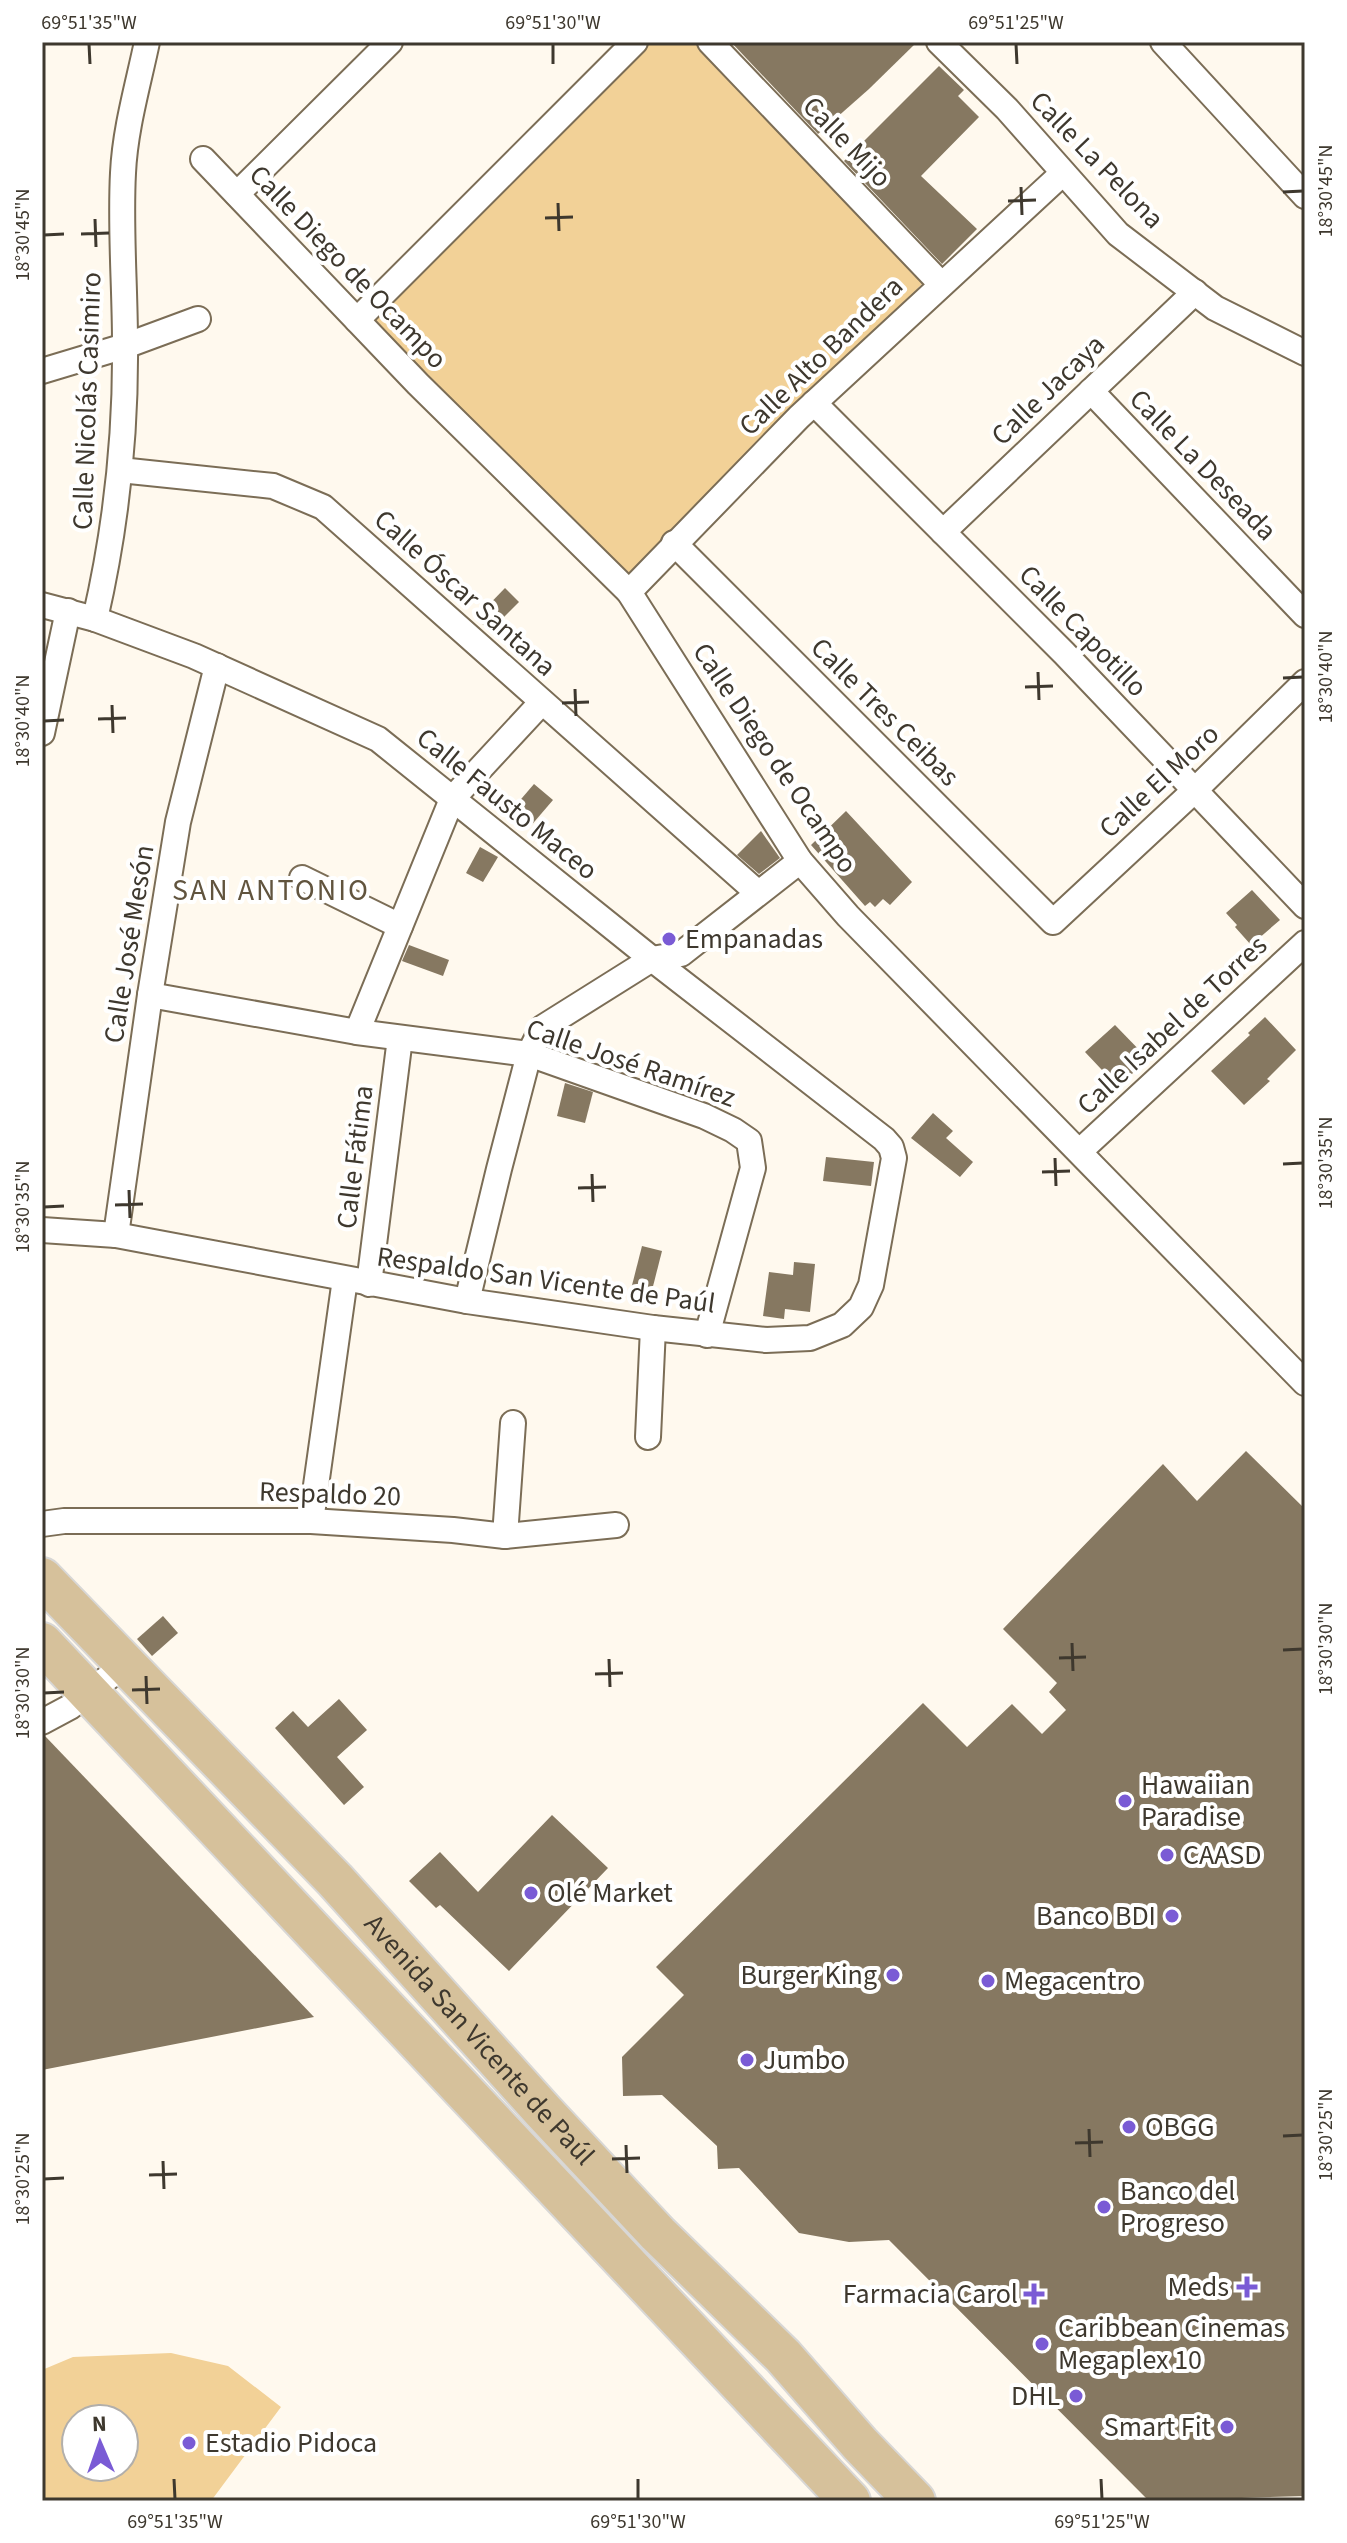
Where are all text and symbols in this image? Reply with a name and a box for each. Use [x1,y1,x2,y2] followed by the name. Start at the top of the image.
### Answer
[41,9,137,37] text: 69°51'35"W
[505,9,601,37] text: 69°51'30"W
[968,9,1064,37] text: 69°51'25"W
[1021,82,1173,238] street label: Calle La Pelona
[793,87,901,197] street label: Calle Mijo
[1312,145,1340,237] text: 18°30'45"N
[240,156,456,378] street label: Calle Diego de Ocampo
[9,189,37,281] text: 18°30'45"N
[730,267,912,445] street label: Calle Alto Bandera
[63,271,111,531] street label: Calle Nicolás Casimiro
[982,325,1114,455] street label: Calle Jacaya
[1120,380,1286,550] street label: Calle La Deseada
[365,500,565,686] street label: Calle Óscar Santana
[1010,556,1156,706] street label: Calle Capotillo
[802,629,968,795] street label: Calle Tres Ceibas
[1312,631,1340,723] text: 18°30'40"N
[683,635,867,881] street label: Calle Diego de Ocampo
[9,675,37,767] text: 18°30'40"N
[1090,715,1228,847] street label: Calle El Moro
[408,718,606,890] street label: Calle Fausto Maceo
[94,842,164,1046] street label: Calle José Mesón
[172,869,370,912] district label: SAN ANTONIO
[685,919,823,959] place label: Empanadas
[1068,926,1276,1124] street label: Calle Isabel de Torres
[660,930,678,948] marker: Empanadas
[521,1008,741,1118] street label: Calle José Ramírez
[326,1083,384,1231] street label: Calle Fátima
[1312,1117,1340,1209] text: 18°30'35"N
[9,1161,37,1253] text: 18°30'35"N
[374,1236,718,1324] street label: Respaldo San Vicente de Paúl
[258,1472,402,1516] street label: Respaldo 20
[1312,1603,1340,1695] text: 18°30'30"N
[9,1647,37,1739] text: 18°30'30"N
[1141,1765,1251,1837] place label: Hawaiian Paradise
[1116,1792,1134,1810] marker: Hawaiian Paradise
[1183,1835,1261,1875] place label: CAASD
[1158,1846,1176,1864] marker: CAASD
[547,1873,673,1913] place label: Olé Market
[522,1884,540,1902] marker: Olé Market
[1036,1896,1156,1936] place label: Banco BDI
[355,1905,604,2174] street label: Avenida San Vicente de Paúl
[1163,1907,1181,1925] marker: Banco BDI
[740,1955,877,1995] place label: Burger King
[1004,1961,1141,2001] place label: Megacentro
[884,1966,902,1984] marker: Burger King
[979,1972,997,1990] marker: Megacentro
[763,2040,846,2080] place label: Jumbo
[738,2051,756,2069] marker: Jumbo
[1312,2089,1340,2181] text: 18°30'25"N
[1145,2107,1215,2147] place label: OBGG
[1120,2118,1138,2136] marker: OBGG
[9,2133,37,2225] text: 18°30'25"N
[1120,2171,1235,2243] place label: Banco del Progreso
[1095,2198,1113,2216] marker: Banco del Progreso
[1167,2267,1229,2307] place label: Meds
[843,2274,1018,2314] place label: Farmacia Carol
[1236,2276,1258,2298] marker: Meds
[1025,2285,1043,2303] marker: Farmacia Carol
[1058,2308,1285,2380] place label: Caribbean Cinemas Megaplex 10
[1033,2335,1051,2353] marker: Caribbean Cinemas Megaplex 10
[1011,2376,1060,2416] place label: DHL
[1067,2387,1085,2405] marker: DHL
[60,2403,140,2483] north arrow
[1104,2407,1212,2447] place label: Smart Fit
[91,2408,107,2440] text: N
[1218,2418,1236,2436] marker: Smart Fit
[205,2423,377,2463] place label: Estadio Pidoca
[180,2434,198,2452] marker: Estadio Pidoca
[127,2508,223,2536] text: 69°51'35"W
[590,2508,686,2536] text: 69°51'30"W
[1054,2508,1150,2536] text: 69°51'25"W

